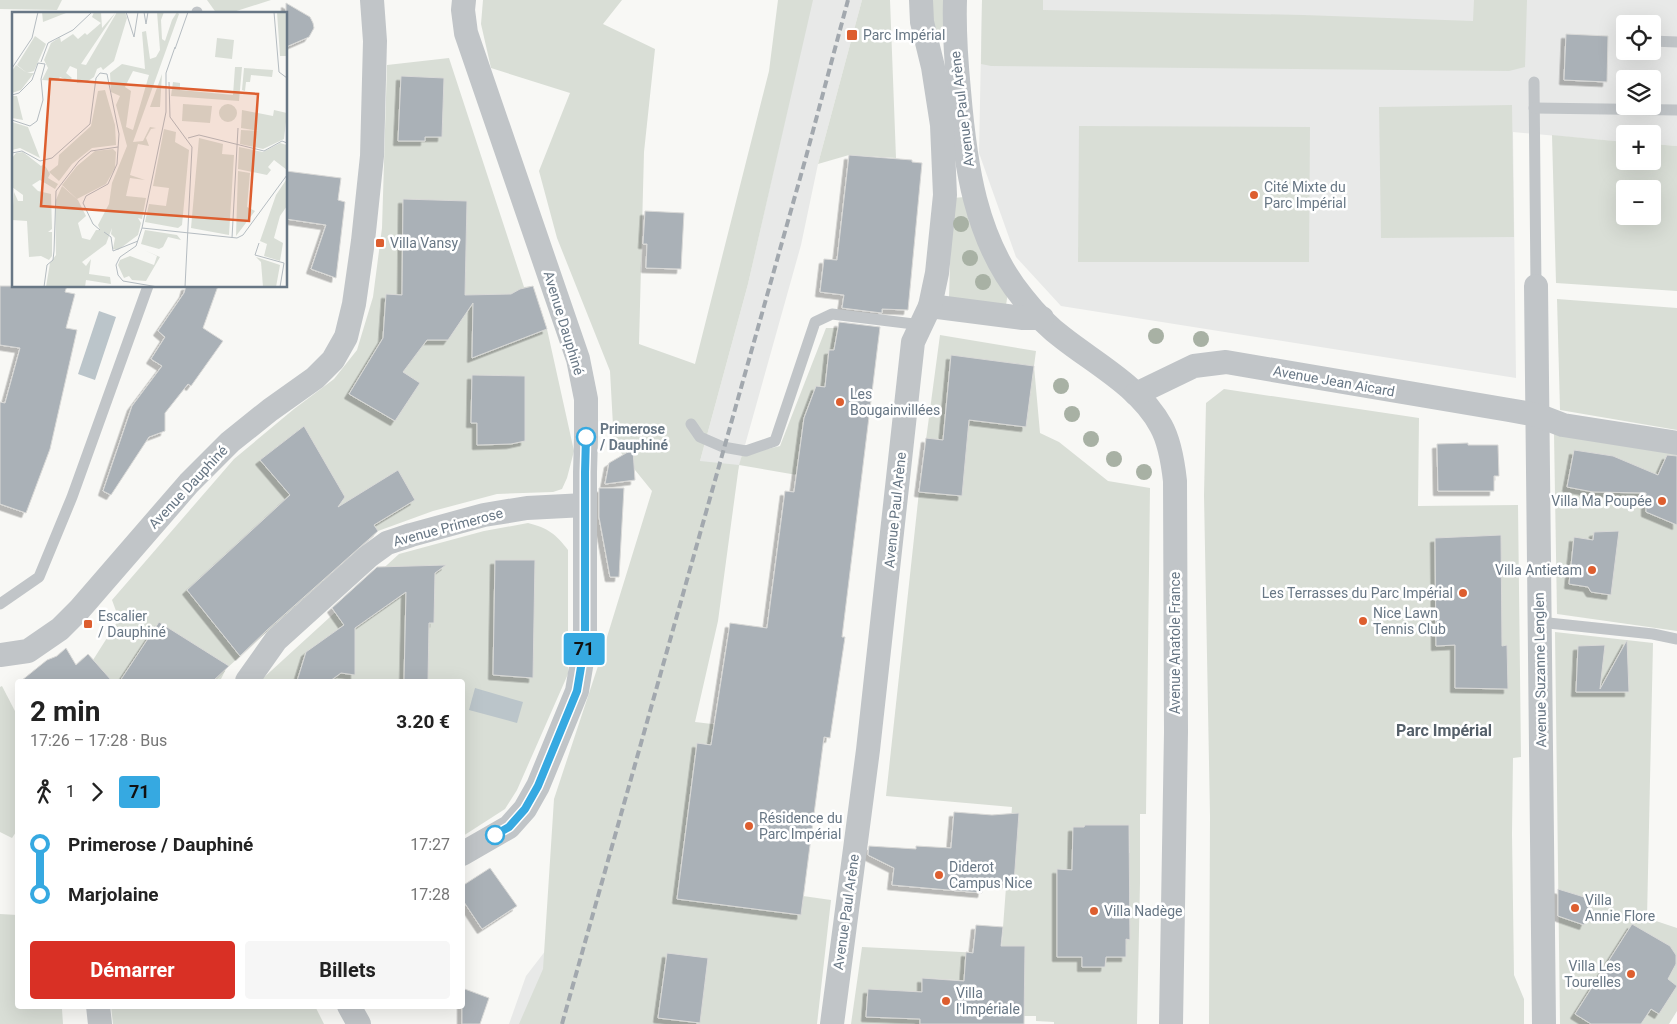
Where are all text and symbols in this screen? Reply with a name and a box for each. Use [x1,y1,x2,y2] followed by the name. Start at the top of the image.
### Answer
[12,12,288,288] inset map
[1616,15,1661,225] map controls
[1616,15,1661,60] button: locate
[863,27,945,43] place label: Parc Impérial
[845,28,859,42] marker: Parc Impérial
[947,50,977,168] street label: Avenue Paul Arène
[1616,70,1661,115] button: layers
[1616,125,1661,170] button: +
[1264,179,1346,211] place label: Cité Mixte du Parc Impérial
[1616,180,1661,225] button: −
[1248,189,1260,201] marker: Cité Mixte du Parc Impérial
[390,235,458,251] place label: Villa Vansy
[374,237,386,249] marker: Villa Vansy
[541,269,587,377] street label: Avenue Dauphiné
[1272,362,1396,400] street label: Avenue Jean Aicard
[850,386,940,418] place label: Les Bougainvillées
[834,396,846,408] marker: Les Bougainvillées
[599,421,668,453] place label: Primerose / Dauphiné
[576,427,596,447] marker: Primerose / Dauphiné
[145,442,231,532] street label: Avenue Dauphiné
[881,451,909,569] street label: Avenue Paul Arène
[1551,493,1652,509] place label: Villa Ma Poupée
[1656,495,1668,507] marker: Villa Ma Poupée
[391,505,505,549] street label: Avenue Primerose
[1495,562,1582,578] place label: Villa Antietam
[1586,564,1598,576] marker: Villa Antietam
[1167,572,1183,714] street label: Avenue Anatole France
[1262,585,1453,601] place label: Les Terrasses du Parc Impérial
[1457,587,1469,599] marker: Les Terrasses du Parc Impérial
[1531,592,1549,748] street label: Avenue Suzanne Lenglen
[1373,605,1446,637] place label: Nice Lawn Tennis Club
[98,608,166,640] place label: Escalier / Dauphiné
[1357,615,1369,627] marker: Nice Lawn Tennis Club
[82,618,94,630] marker: Escalier / Dauphiné
[562,633,606,665] line badge: 71
[574,638,594,659] text: 71
[30,695,100,728] text: 2 min
[396,710,450,733] text: 3.20 €
[1396,721,1492,740] district label: Parc Impérial
[30,731,167,750] text: 17:26 – 17:28 · Bus
[30,778,58,806] icon: walk
[83,778,111,806] icon: forward
[129,781,150,802] text: 71
[66,782,75,801] text: 1
[759,810,843,842] place label: Résidence du Parc Impérial
[743,820,755,832] marker: Résidence du Parc Impérial
[485,825,505,845] unlabelled marker
[68,833,253,856] text: Primerose / Dauphiné
[410,835,450,854] text: 17:27
[830,853,862,971] street label: Avenue Paul Arène
[949,859,1032,891] place label: Diderot Campus Nice
[933,869,945,881] marker: Diderot Campus Nice
[68,883,159,906] text: Marjolaine
[410,885,450,904] text: 17:28
[1585,892,1655,924] place label: Villa Annie Flore
[1569,902,1581,914] marker: Villa Annie Flore
[1104,903,1182,919] place label: Villa Nadège
[1088,905,1100,917] marker: Villa Nadège
[30,941,235,999] button: Démarrer
[245,941,450,999] button: Billets
[1564,958,1621,990] place label: Villa Les Tourelles
[1625,968,1637,980] marker: Villa Les Tourelles
[956,985,1020,1017] place label: Villa l'Impériale
[940,995,952,1007] marker: Villa l'Impériale

